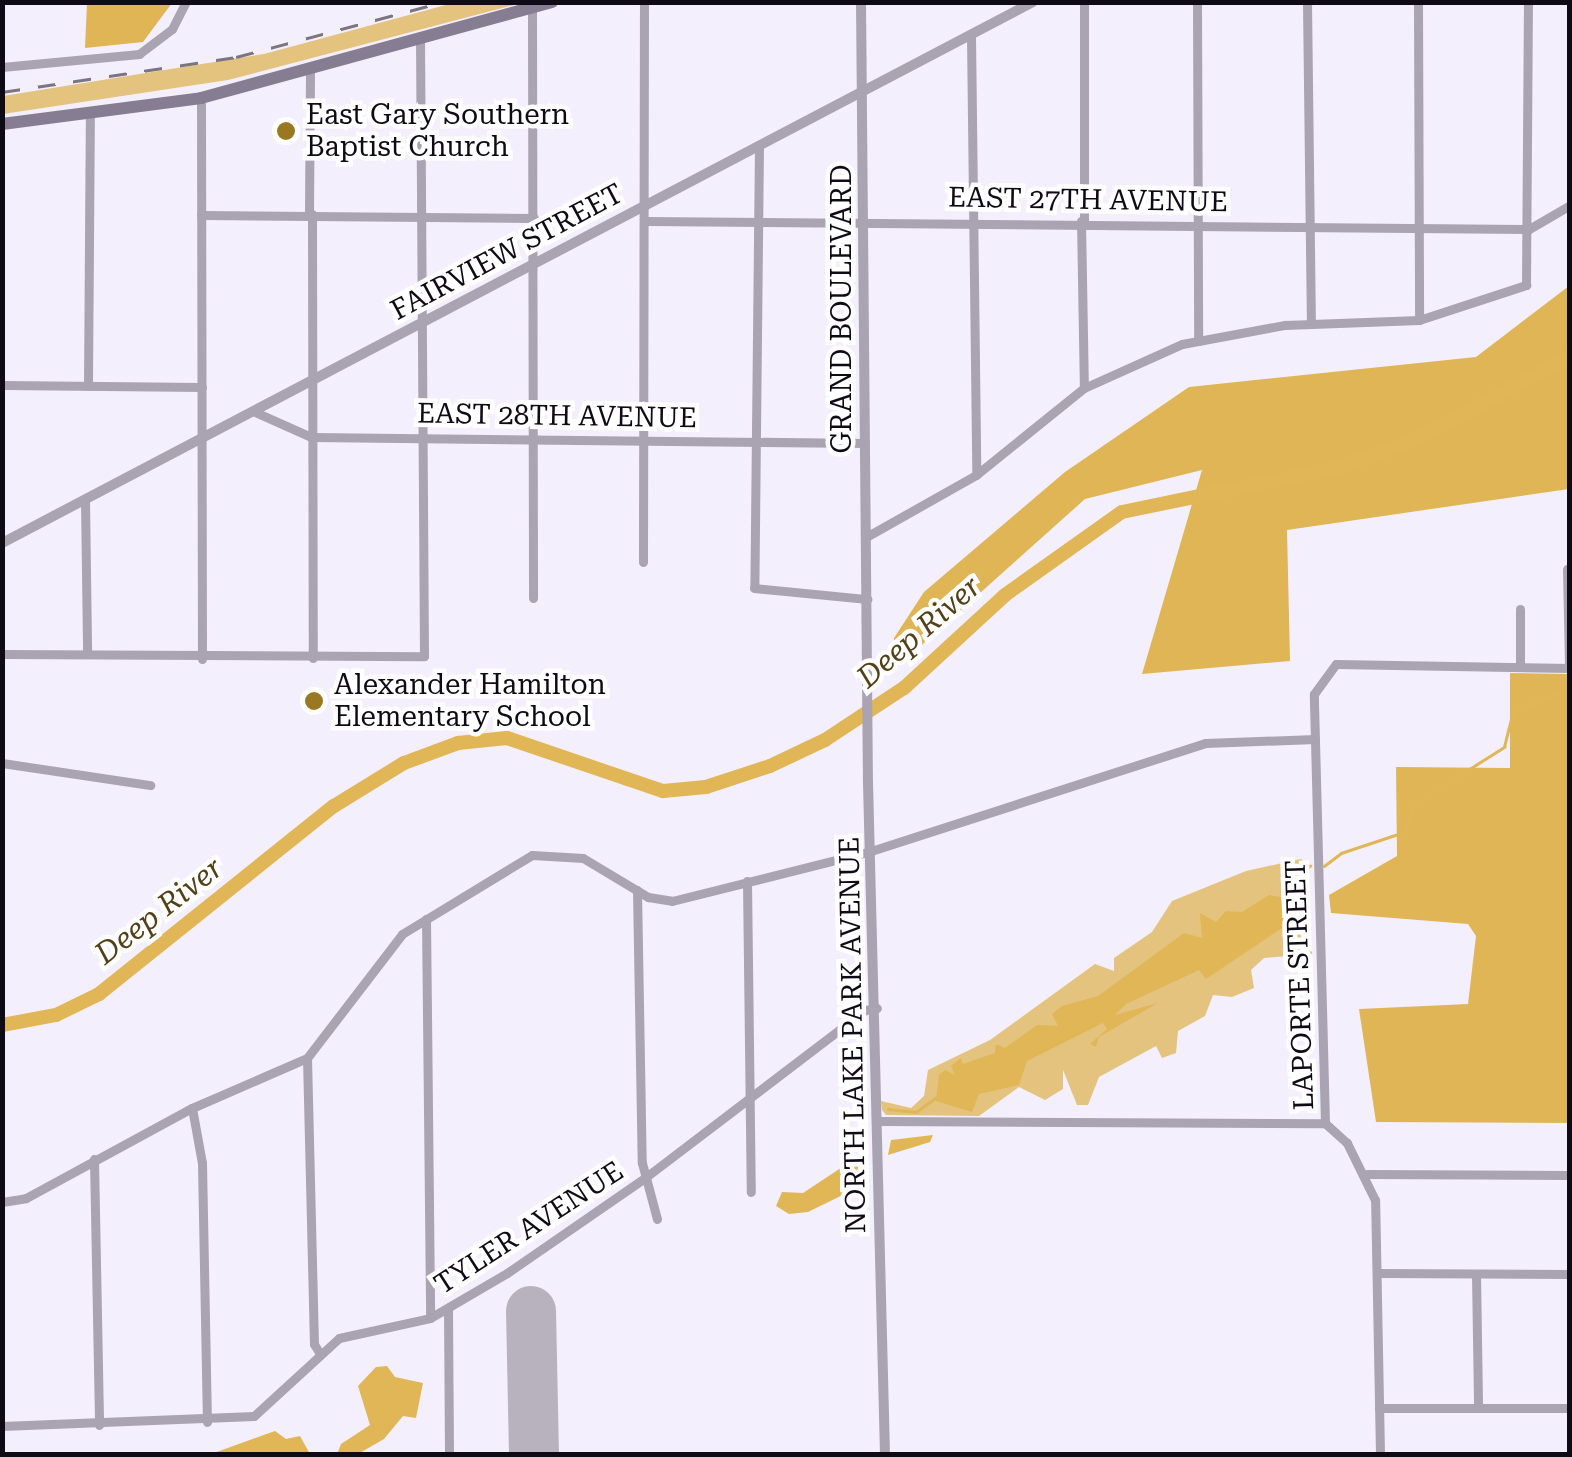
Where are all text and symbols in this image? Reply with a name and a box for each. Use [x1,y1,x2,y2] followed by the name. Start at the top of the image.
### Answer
[306,98,569,164] place label: East Gary Southern Baptist Church
[275,120,297,142] marker: East Gary Southern Baptist Church
[825,164,859,454] street label: GRAND BOULEVARD
[385,177,629,327] street label: FAIRVIEW STREET
[948,181,1228,219] street label: EAST 27TH AVENUE
[417,397,697,435] street label: EAST 28TH AVENUE
[850,569,988,695] water label: Deep River
[334,668,606,734] place label: Alexander Hamilton Elementary School
[303,690,325,712] marker: Alexander Hamilton Elementary School
[833,836,873,1234] street label: NORTH LAKE PARK AVENUE
[88,850,230,972] water label: Deep River
[1279,859,1321,1111] street label: LAPORTE STREET
[428,1154,630,1302] street label: TYLER AVENUE

